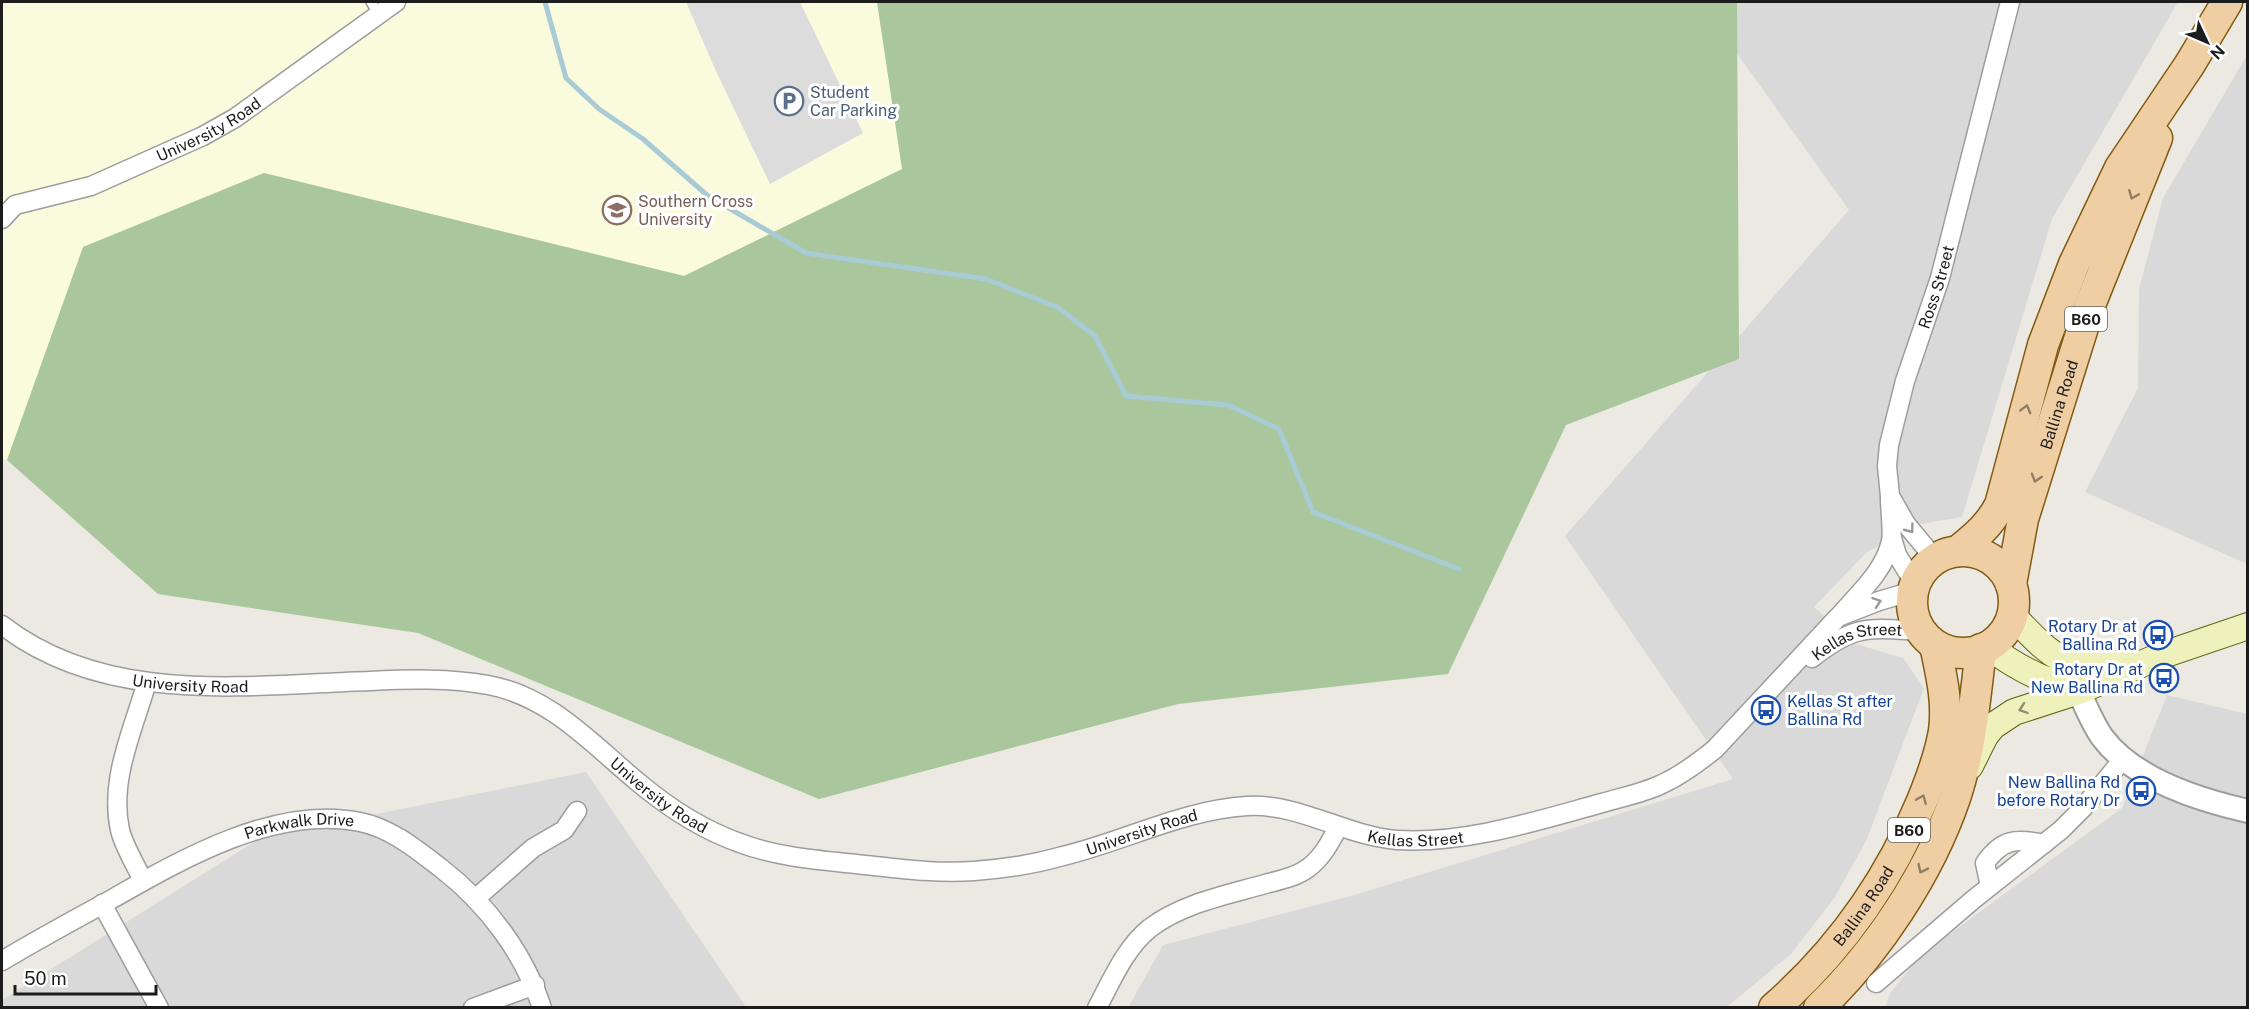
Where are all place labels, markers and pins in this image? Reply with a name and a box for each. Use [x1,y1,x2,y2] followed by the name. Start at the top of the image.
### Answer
[810,83,897,120] place label: Student Car Parking
[773,85,805,117] parking icon: Student Car Parking
[638,192,753,229] place label: Southern Cross University
[601,194,633,226] school or university icon: Southern Cross University
[2048,617,2137,654] place label: Rotary Dr at Ballina Rd
[2142,619,2174,651] bus stop icon: Rotary Dr at Ballina Rd
[2031,660,2143,697] place label: Rotary Dr at New Ballina Rd
[2148,662,2180,694] bus stop icon: Rotary Dr at New Ballina Rd
[1787,692,1893,729] place label: Kellas St after Ballina Rd
[1750,694,1782,726] bus stop icon: Kellas St after Ballina Rd
[1997,773,2120,810] place label: New Ballina Rd before Rotary Dr
[2125,775,2157,807] bus stop icon: New Ballina Rd before Rotary Dr

